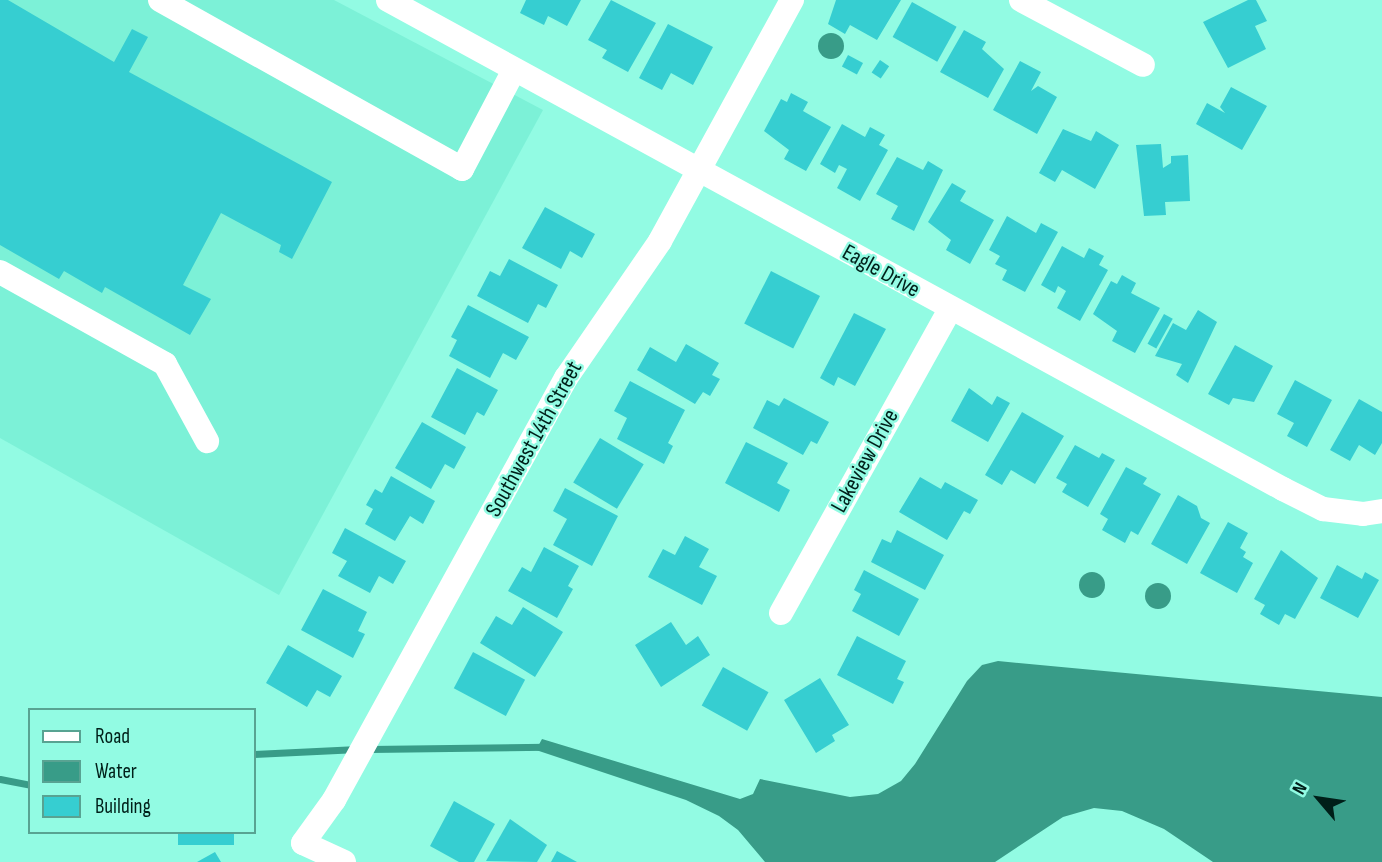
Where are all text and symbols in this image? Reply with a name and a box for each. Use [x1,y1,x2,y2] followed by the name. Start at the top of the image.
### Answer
[837,238,925,304] street label: Eagle Drive
[480,356,588,522] street label: Southwest 14th Street
[825,404,905,518] street label: Lakeview Drive
[28,708,256,834] legend
[95,724,130,749] text: Road
[95,759,137,784] text: Water
[1284,764,1354,834] north arrow
[1288,779,1313,799] text: N
[95,794,151,819] text: Building

